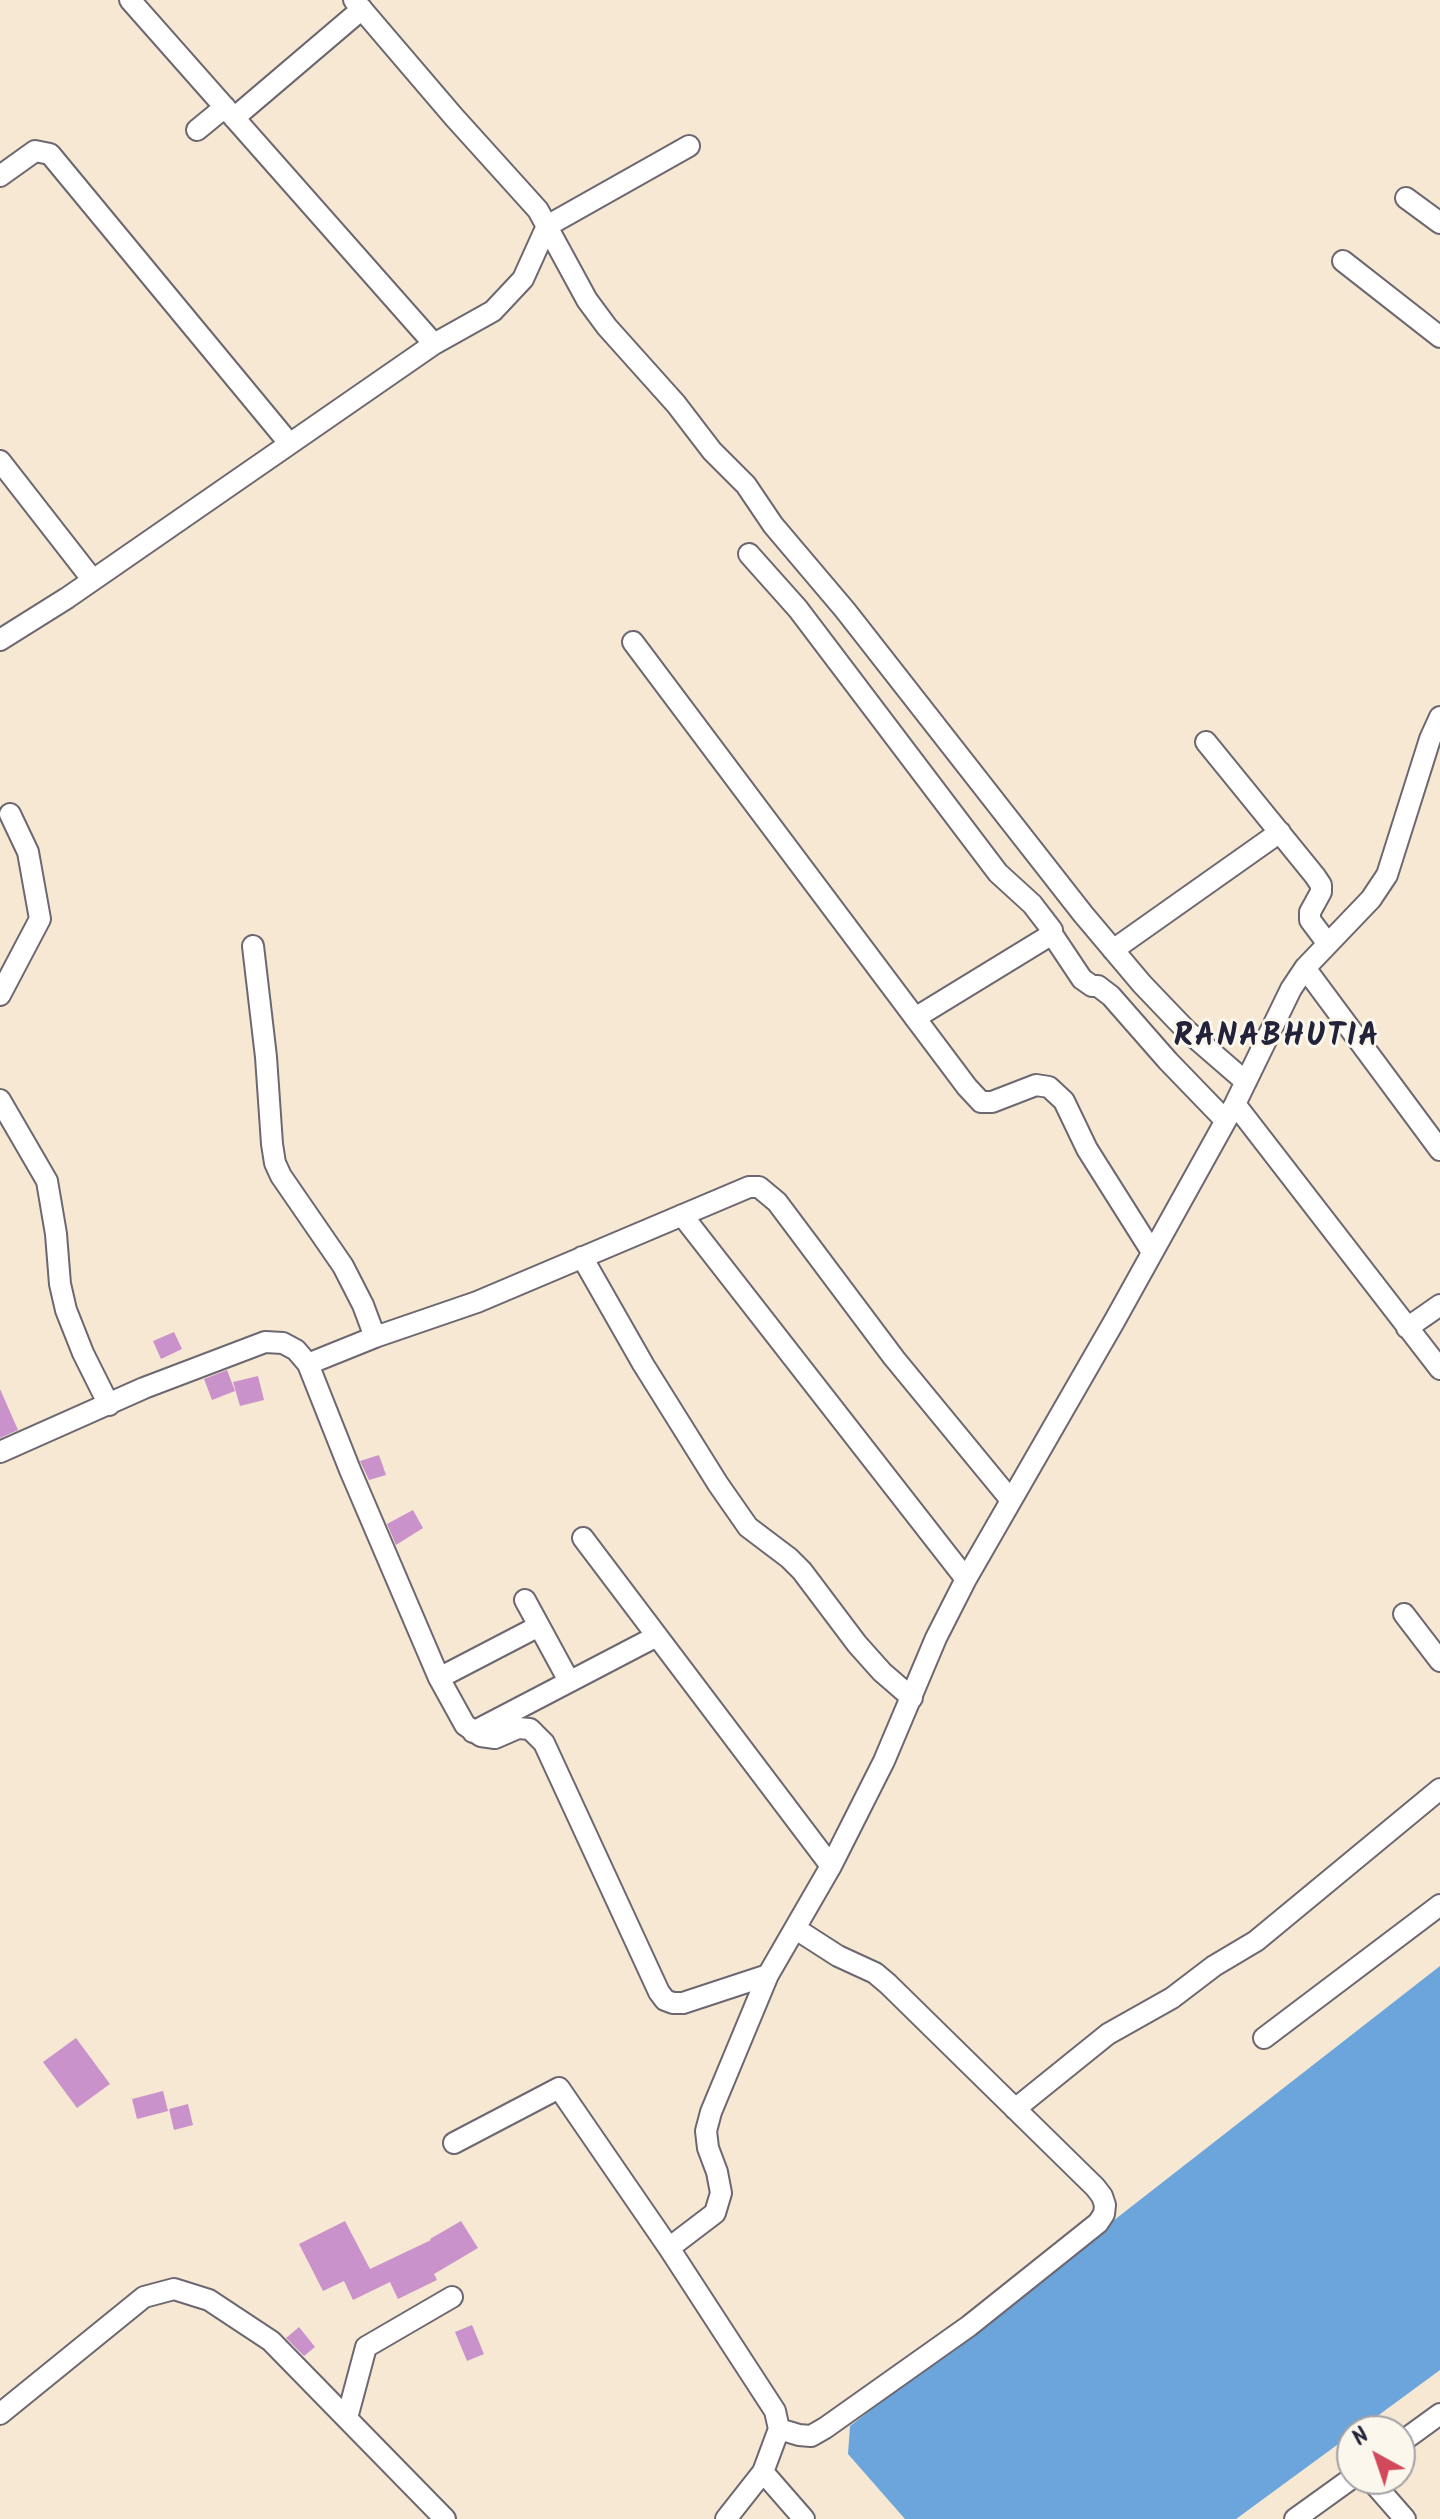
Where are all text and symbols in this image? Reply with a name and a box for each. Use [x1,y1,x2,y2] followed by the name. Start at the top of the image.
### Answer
[1173,1021,1381,1059] district label: RANABHUTIA
[1336,2415,1416,2495] north arrow
[1345,2420,1378,2456] text: N

